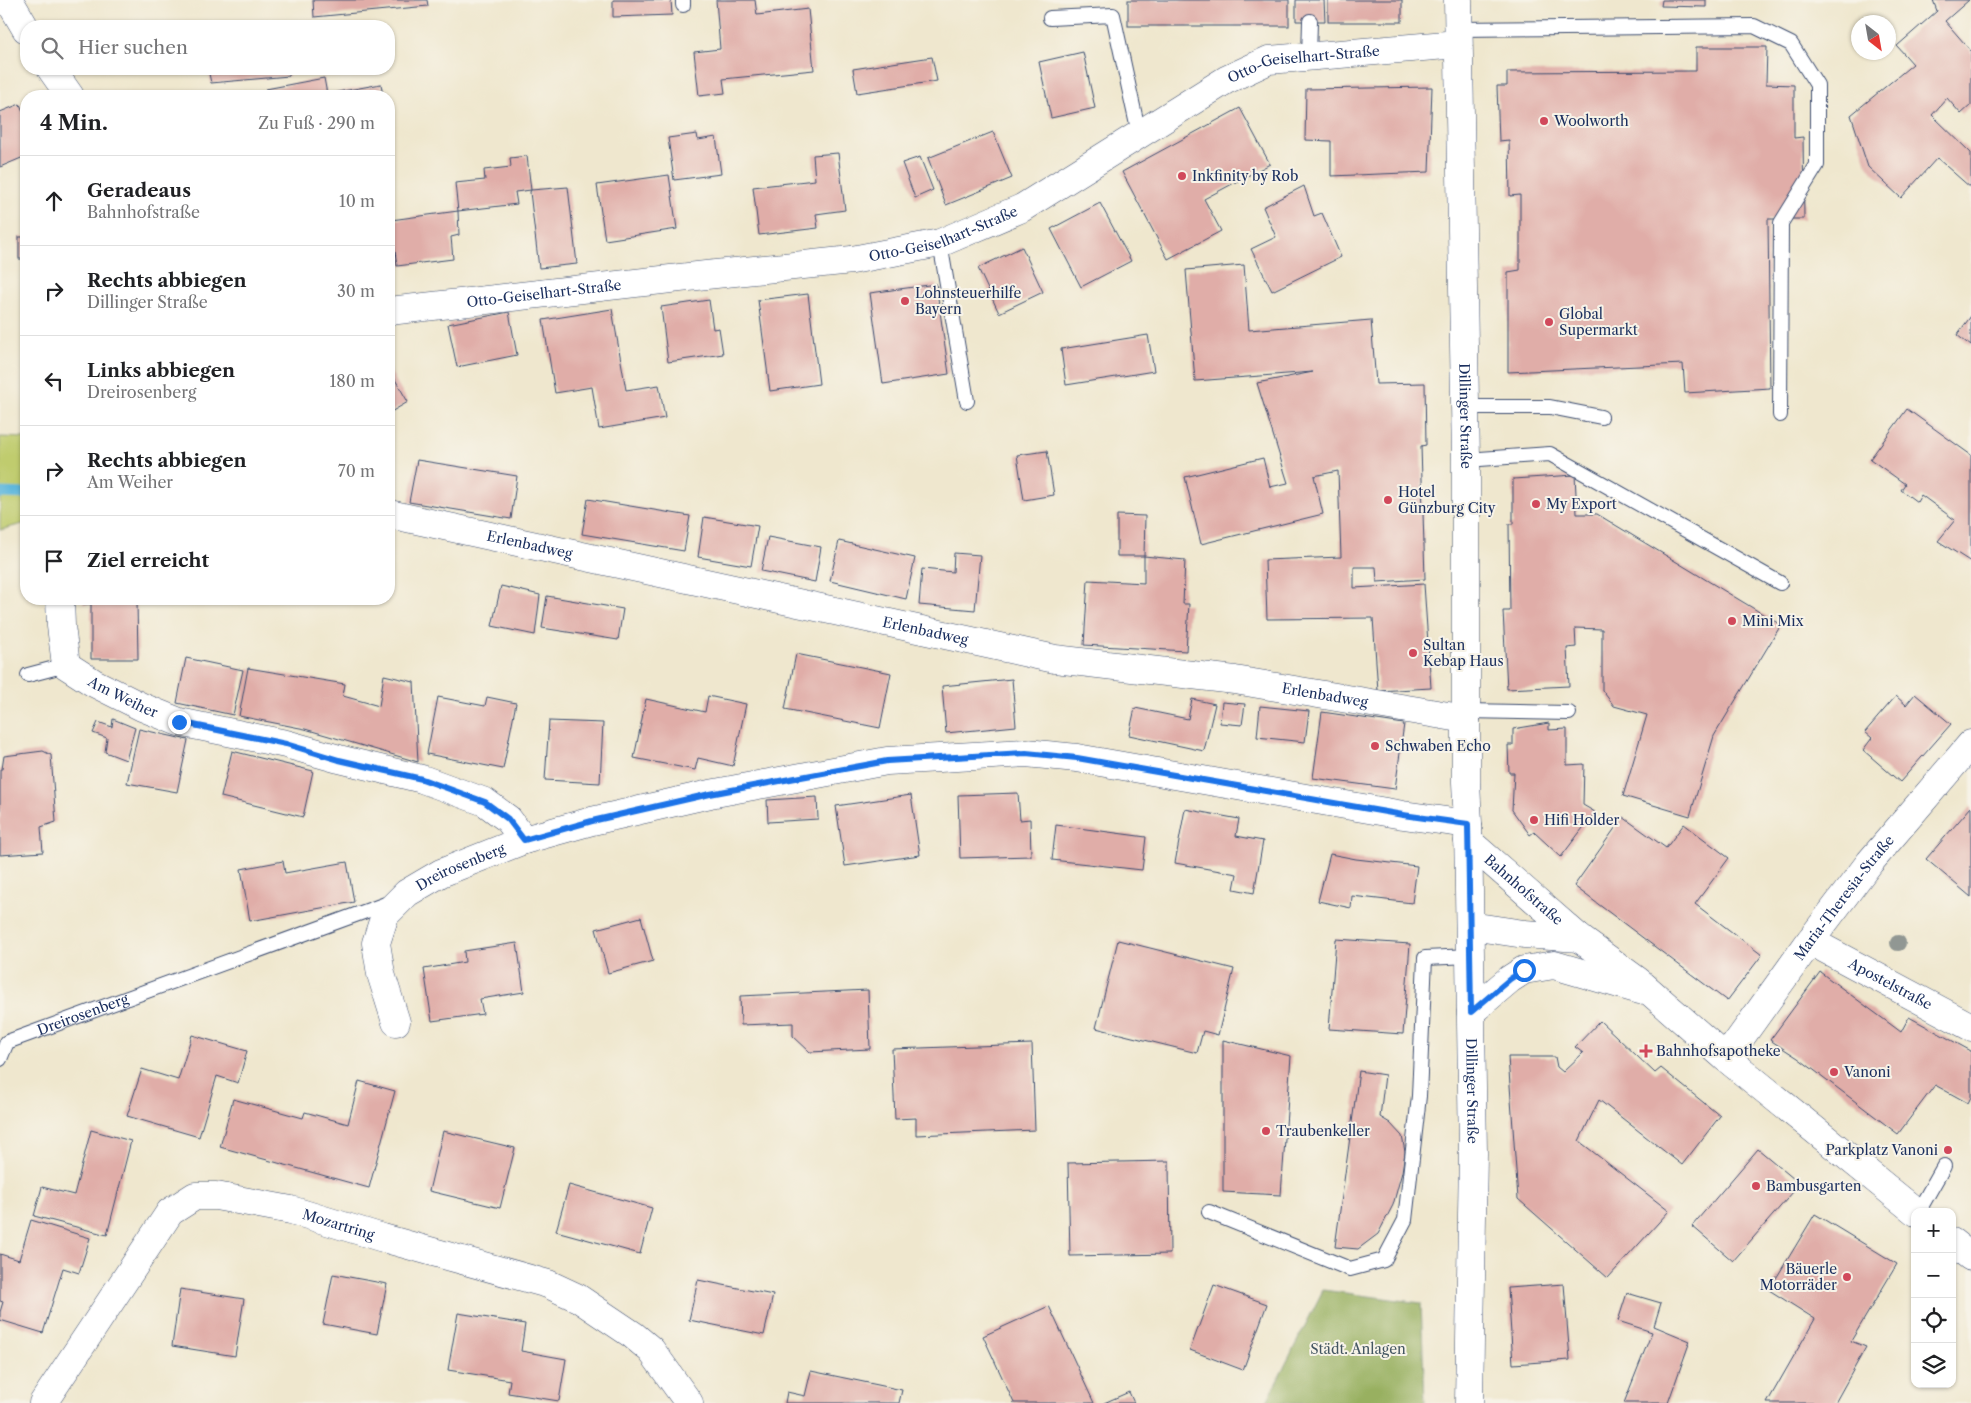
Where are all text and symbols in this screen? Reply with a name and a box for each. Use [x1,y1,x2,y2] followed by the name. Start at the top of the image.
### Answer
[1851,15,1896,60] north arrow
[20,20,395,75] search box
[38,34,66,62] icon: search
[78,36,188,59] text: Hier suchen
[1225,42,1381,87] street label: Otto-Geiselhart-Straße
[40,110,108,135] text: 4 Min.
[1553,112,1629,130] place label: Woolworth
[258,113,375,133] text: Zu Fuß · 290 m
[1538,115,1550,127] marker: Woolworth
[1192,167,1298,185] place label: Inkfinity by Rob
[1176,170,1188,182] marker: Inkfinity by Rob
[87,179,191,202] text: Geradeaus
[40,187,68,215] icon: ahead
[339,191,375,211] text: 10 m
[87,202,200,222] text: Bahnhofstraße
[867,202,1020,266] street label: Otto-Geiselhart-Straße
[87,269,247,292] text: Rechts abbiegen
[466,276,623,311] street label: Otto-Geiselhart-Straße
[40,277,68,305] icon: right
[337,281,375,301] text: 30 m
[915,284,1021,318] place label: Lohnsteuerhilfe Bayern
[87,292,208,312] text: Dillinger Straße
[899,295,911,307] marker: Lohnsteuerhilfe Bayern
[1559,305,1638,339] place label: Global Supermarkt
[1543,316,1555,328] marker: Global Supermarkt
[87,359,235,382] text: Links abbiegen
[1455,363,1475,469] street label: Dillinger Straße
[40,367,68,395] icon: left
[329,371,375,391] text: 180 m
[87,382,196,402] text: Dreirosenberg
[87,449,247,472] text: Rechts abbiegen
[40,457,68,485] icon: right
[338,461,375,481] text: 70 m
[87,472,173,492] text: Am Weiher
[1398,483,1496,517] place label: Hotel Günzburg City
[1382,494,1394,506] marker: Hotel Günzburg City
[1546,495,1617,513] place label: My Export
[1530,498,1542,510] marker: My Export
[485,527,575,563] street label: Erlenbadweg
[40,547,68,575] icon: arrive
[87,549,209,572] text: Ziel erreicht
[1742,612,1805,630] place label: Mini Mix
[881,613,970,649] street label: Erlenbadweg
[1726,615,1738,627] marker: Mini Mix
[1423,636,1504,670] place label: Sultan Kebap Haus
[1407,647,1419,659] marker: Sultan Kebap Haus
[84,672,161,722] street label: Am Weiher
[1280,679,1370,711] street label: Erlenbadweg
[168,711,191,734] route end
[1385,737,1491,755] place label: Schwaben Echo
[1369,740,1381,752] marker: Schwaben Echo
[1544,811,1620,829] place label: Hifi Holder
[1528,814,1540,826] marker: Hifi Holder
[1790,831,1898,964] street label: Maria-Theresia-Straße
[413,839,508,895] street label: Dreirosenberg
[1481,850,1567,929] street label: Bahnhofstraße
[1844,954,1935,1014] street label: Apostelstraße
[1513,959,1536,982] route start
[35,989,131,1039] street label: Dreirosenberg
[1462,1038,1482,1144] street label: Dillinger Straße
[1656,1042,1781,1060] place label: Bahnhofsapotheke
[1640,1045,1652,1057] marker: Bahnhofsapotheke
[1843,1063,1891,1081] place label: Vanoni
[1828,1066,1840,1078] marker: Vanoni
[1276,1122,1370,1140] place label: Traubenkeller
[1260,1125,1272,1137] marker: Traubenkeller
[1825,1141,1938,1159] place label: Parkplatz Vanoni
[1942,1144,1954,1156] marker: Parkplatz Vanoni
[1766,1177,1862,1195] place label: Bambusgarten
[1750,1180,1762,1192] marker: Bambusgarten
[300,1205,377,1244] street label: Mozartring
[1911,1208,1956,1388] map controls
[1911,1208,1956,1253] button: +
[1911,1253,1956,1298] button: −
[1760,1260,1837,1294] place label: Bäuerle Motorräder
[1841,1271,1853,1283] marker: Bäuerle Motorräder
[1911,1298,1956,1343] button: locate
[1310,1340,1406,1358] park label: Städt. Anlagen
[1911,1343,1956,1388] button: layers

